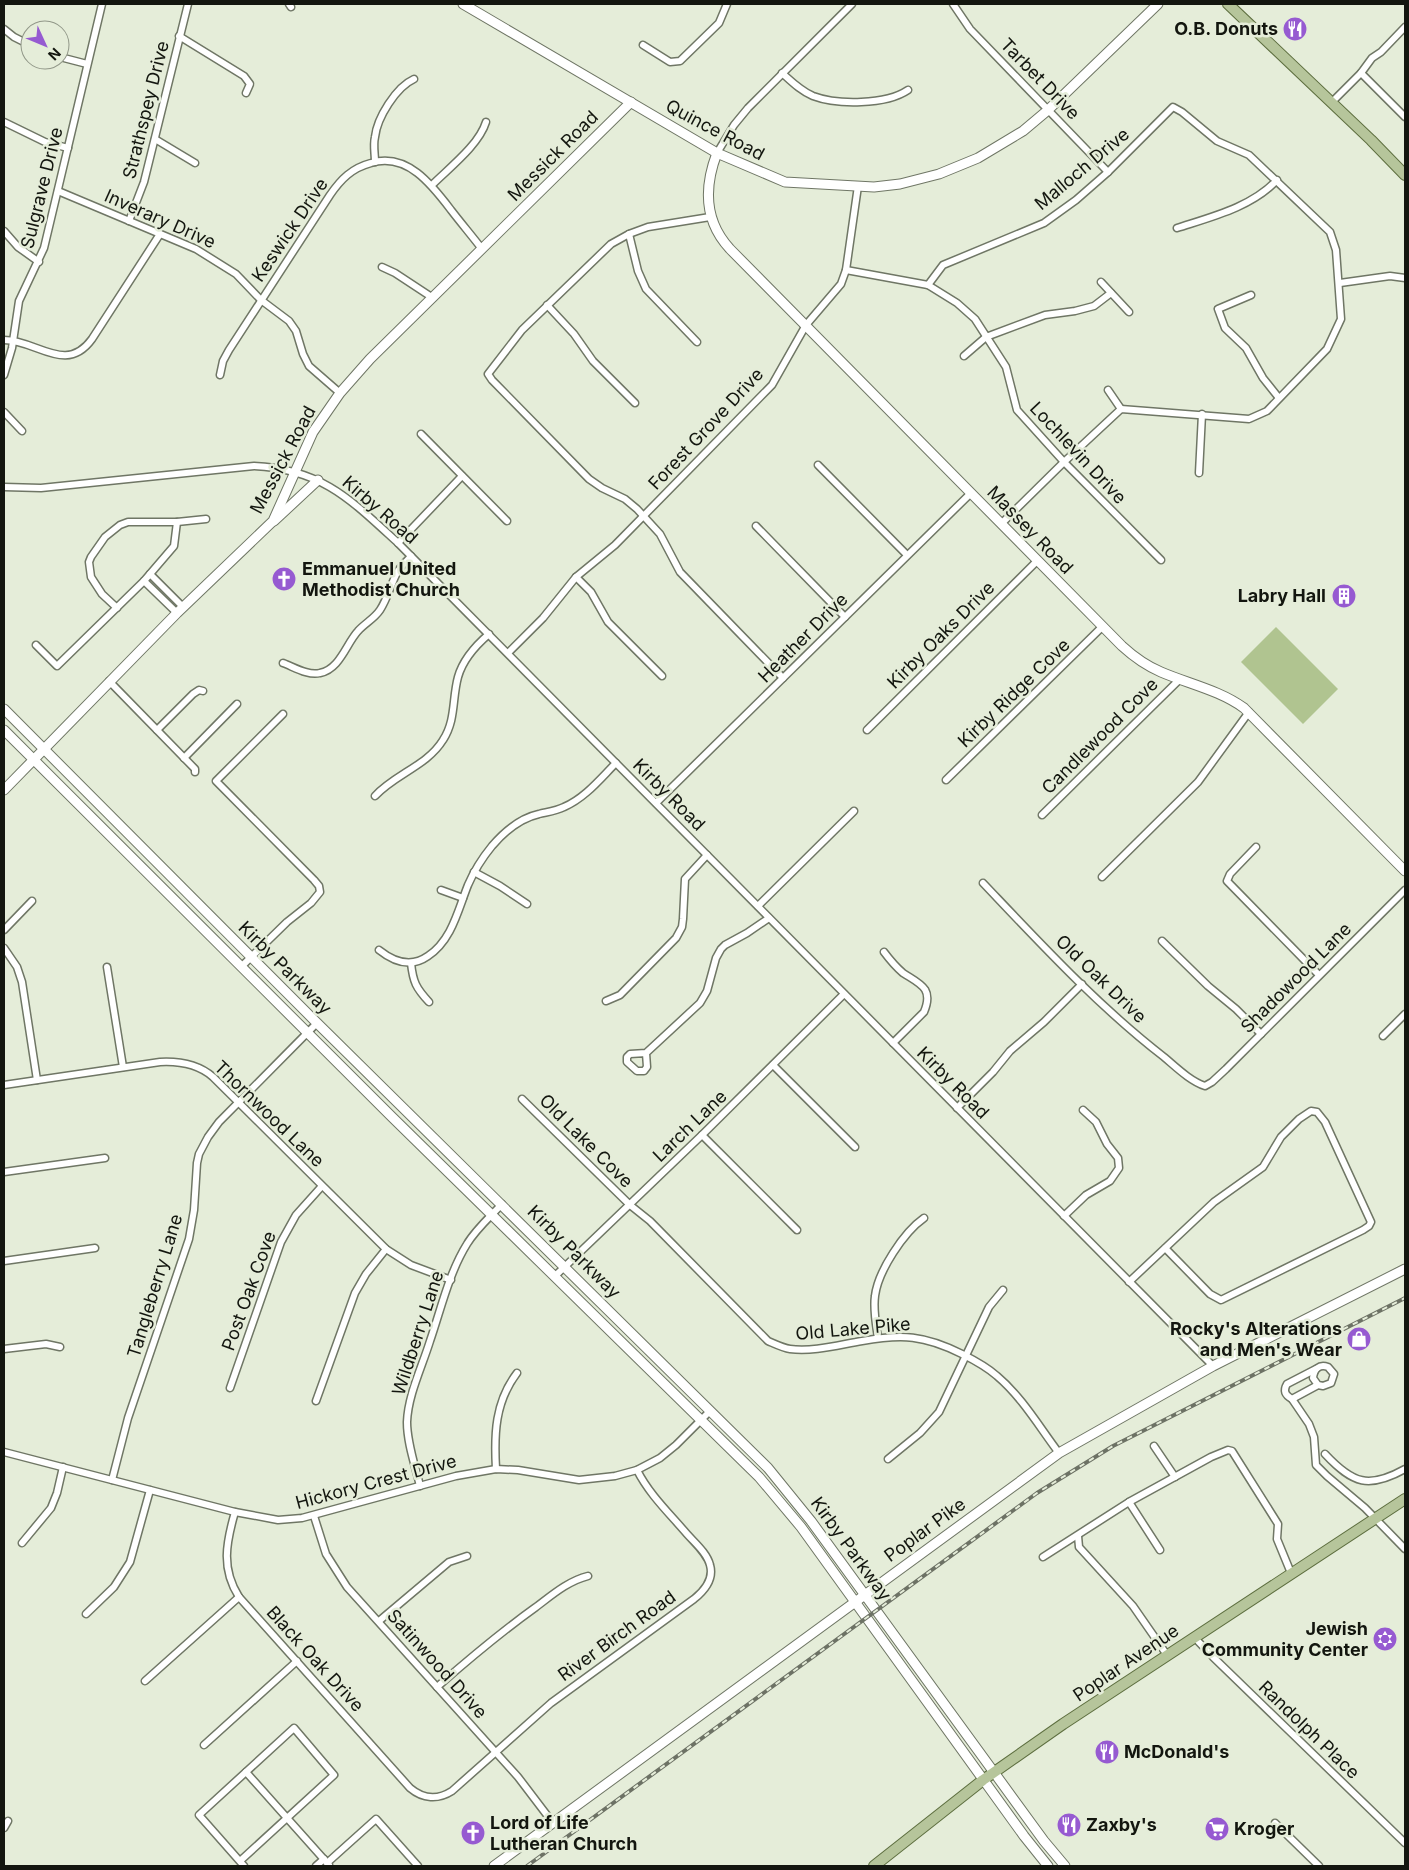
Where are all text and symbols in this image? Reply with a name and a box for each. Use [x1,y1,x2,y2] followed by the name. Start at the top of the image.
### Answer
[1282,16,1308,42] restaurant icon: O.B. Donuts
[1174,18,1278,39] place label: O.B. Donuts
[20,20,70,70] north arrow
[996,34,1084,124] street label: Tarbet Drive
[118,39,173,181] street label: Strathspey Drive
[45,45,65,64] text: N
[662,95,768,164] street label: Quince Road
[503,106,602,205] street label: Messick Road
[1030,123,1133,214] street label: Malloch Drive
[16,125,67,251] street label: Sulgrave Drive
[247,174,332,285] street label: Keswick Drive
[101,185,219,252] street label: Inverary Drive
[644,364,767,494] street label: Forest Grove Drive
[1026,398,1131,508] street label: Lochlevin Drive
[245,402,320,517] street label: Messick Road
[338,471,422,548] street label: Kirby Road
[983,481,1078,578] street label: Massey Road
[302,558,460,600] place label: Emmanuel United Methodist Church
[271,566,297,592] church icon: Emmanuel United Methodist Church
[883,577,998,692] street label: Kirby Oaks Drive
[1331,583,1357,609] building icon: Labry Hall
[1238,585,1326,606] place label: Labry Hall
[754,589,852,687] street label: Heather Drive
[953,634,1074,751] street label: Kirby Ridge Cove
[1037,673,1162,798] street label: Candlewood Cove
[629,754,710,835] street label: Kirby Road
[234,917,336,1019] street label: Kirby Parkway
[1236,918,1355,1037] street label: Shadowood Lane
[1052,930,1151,1027] street label: Old Oak Drive
[913,1042,994,1123] street label: Kirby Road
[210,1056,329,1171] street label: Thornwood Lane
[648,1085,731,1166] street label: Larch Lane
[535,1090,637,1192] street label: Old Lake Cove
[523,1201,625,1303] street label: Kirby Parkway
[123,1211,186,1360] street label: Tangleberry Lane
[217,1228,280,1353] street label: Post Oak Cove
[387,1268,448,1398] street label: Wildberry Lane
[795,1313,911,1344] street label: Old Lake Pike
[1170,1318,1342,1360] place label: Rocky's Alterations and Men's Wear
[1346,1326,1372,1352] shop icon: Rocky's Alterations and Men's Wear
[293,1450,459,1513] street label: Hickory Crest Drive
[807,1493,896,1605] street label: Kirby Parkway
[880,1493,969,1566] street label: Poplar Pike
[554,1586,680,1685] street label: River Birch Road
[262,1601,368,1716] street label: Black Oak Drive
[383,1605,492,1722] street label: Satinwood Drive
[1202,1618,1368,1660] place label: Jewish Community Center
[1069,1620,1182,1706] street label: Poplar Avenue
[1372,1626,1398,1652] synagogue icon: Jewish Community Center
[1255,1676,1364,1783] street label: Randolph Place
[1094,1739,1120,1765] restaurant icon: McDonald's
[1124,1741,1229,1762] place label: McDonald's
[490,1812,637,1854] place label: Lord of Life Lutheran Church
[1056,1812,1082,1838] restaurant icon: Zaxby's
[1086,1814,1157,1835] place label: Zaxby's
[1204,1816,1230,1842] supermarket icon: Kroger
[1234,1818,1294,1839] place label: Kroger
[460,1820,486,1846] church icon: Lord of Life Lutheran Church

